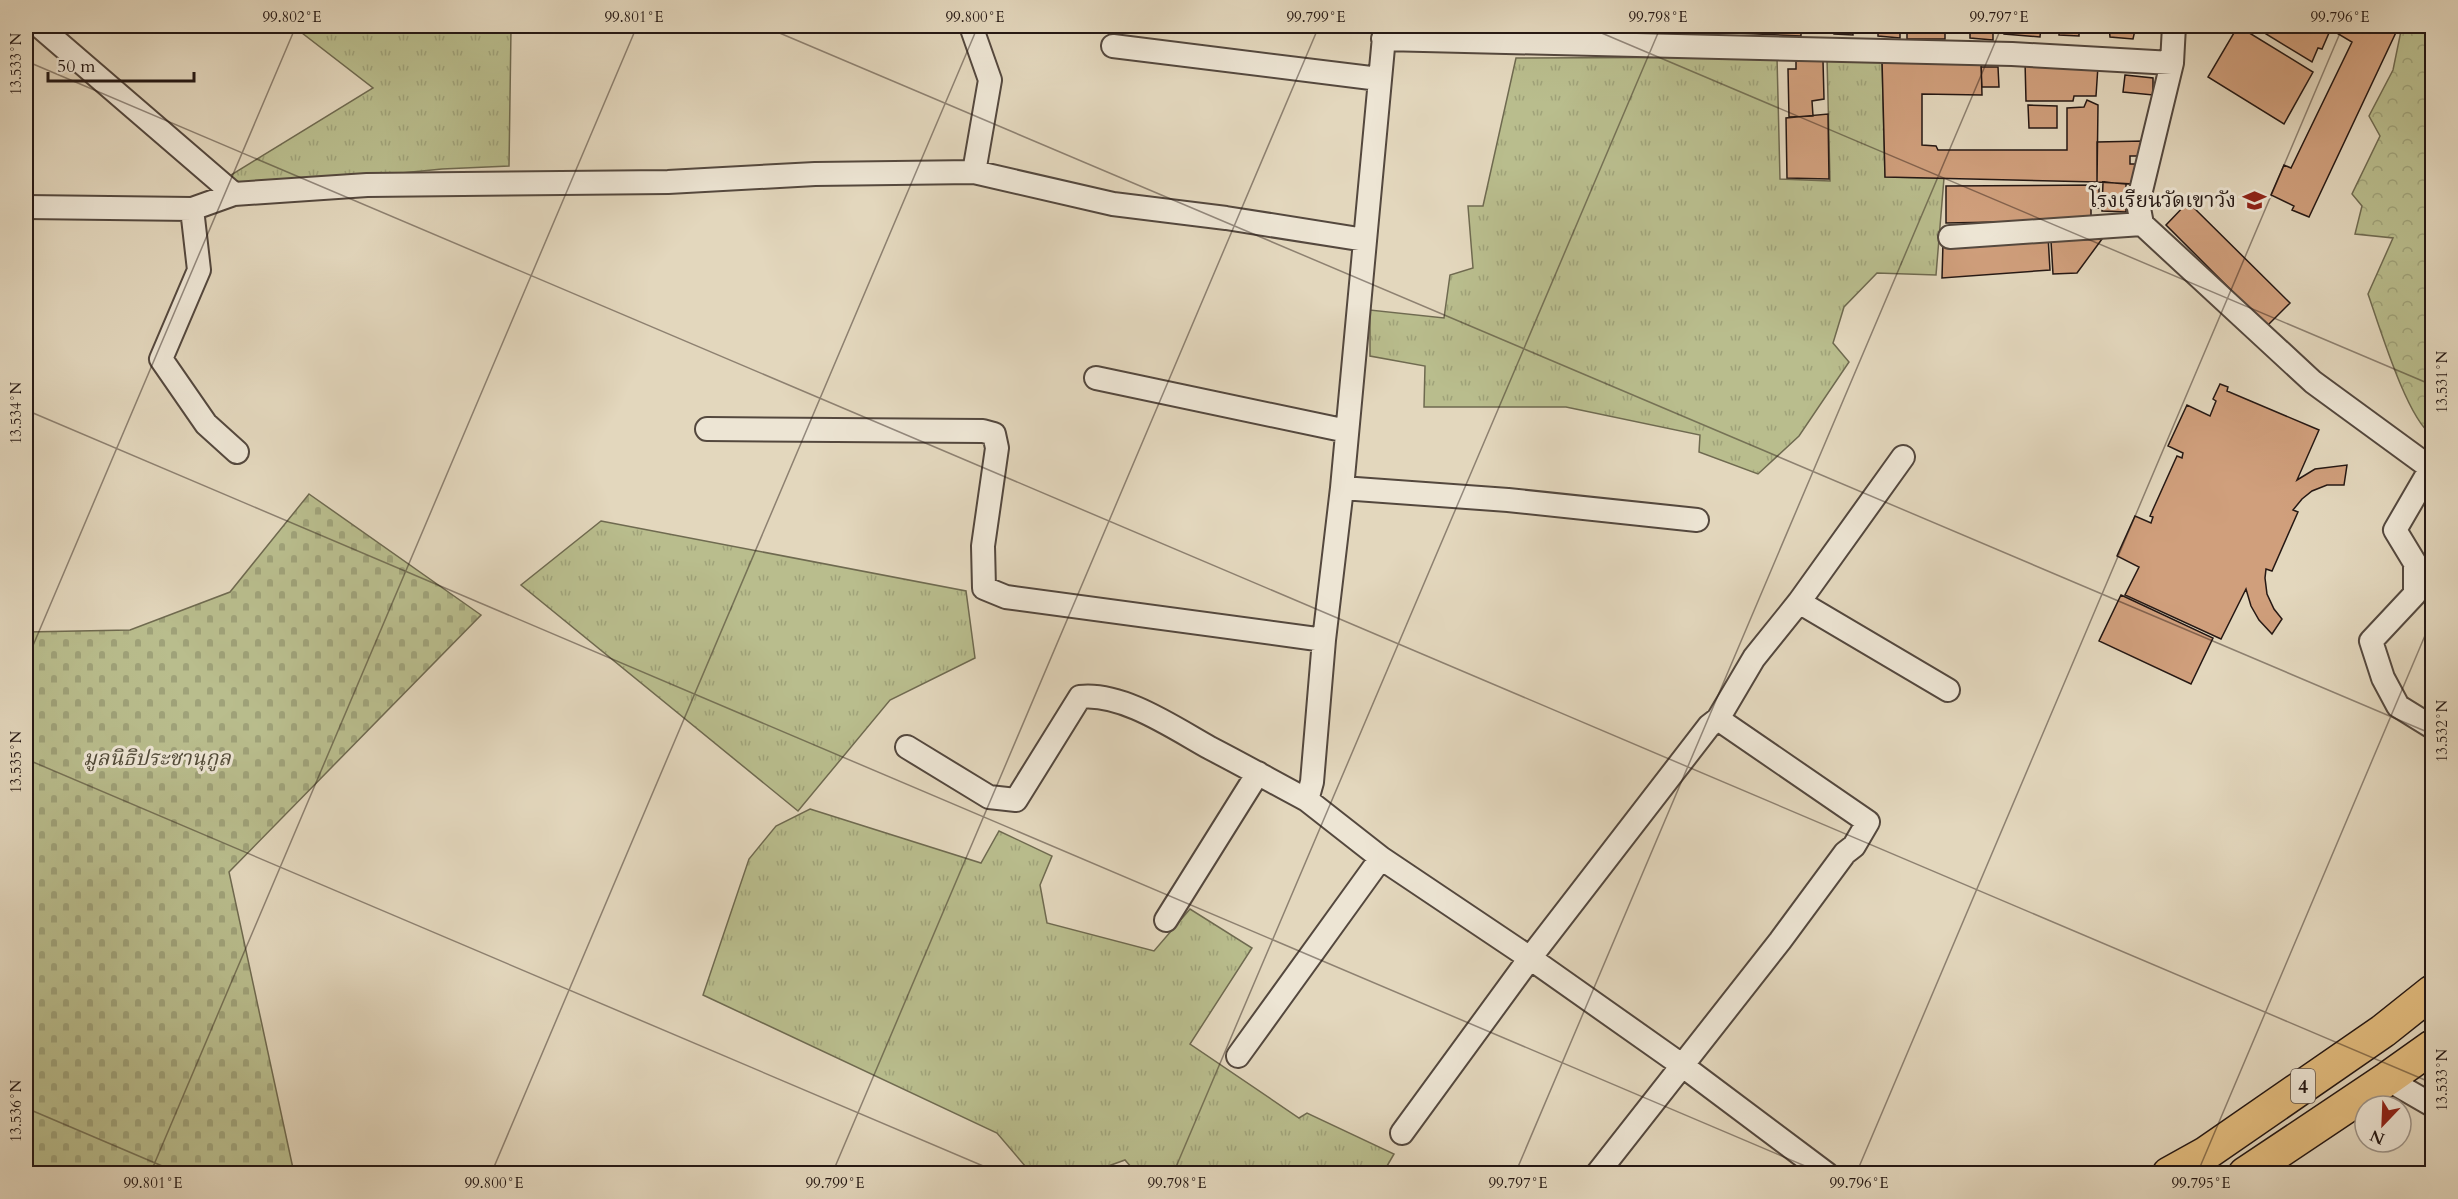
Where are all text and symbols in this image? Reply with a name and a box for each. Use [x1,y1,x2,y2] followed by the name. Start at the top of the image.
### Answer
[262,7,322,27] text: 99.802°E
[604,7,664,27] text: 99.801°E
[945,7,1005,27] text: 99.800°E
[1286,7,1346,27] text: 99.799°E
[1628,7,1688,27] text: 99.798°E
[1969,7,2029,27] text: 99.797°E
[2310,7,2370,27] text: 99.796°E
[6,32,26,95] text: 13.533°N
[48,45,194,83] scale bar
[57,54,96,79] text: 50 m
[2088,185,2236,215] place label: โรงเรียนวัดเขาวัง
[2241,187,2267,213] school or university icon: โรงเรียนวัดเขาวัง
[2432,350,2452,413] text: 13.531°N
[6,381,26,444] text: 13.534°N
[2432,699,2452,762] text: 13.532°N
[6,730,26,793] text: 13.535°N
[83,744,231,773] park label: มูลนิธิประชานุกูล
[2432,1048,2452,1111] text: 13.533°N
[2291,1069,2315,1103] road number: 4
[6,1079,26,1142] text: 13.536°N
[2353,1094,2413,1154] north arrow
[2367,1124,2388,1150] text: N
[123,1173,183,1193] text: 99.801°E
[464,1173,524,1193] text: 99.800°E
[805,1173,865,1193] text: 99.799°E
[1147,1173,1207,1193] text: 99.798°E
[1488,1173,1548,1193] text: 99.797°E
[1829,1173,1889,1193] text: 99.796°E
[2171,1173,2231,1193] text: 99.795°E

